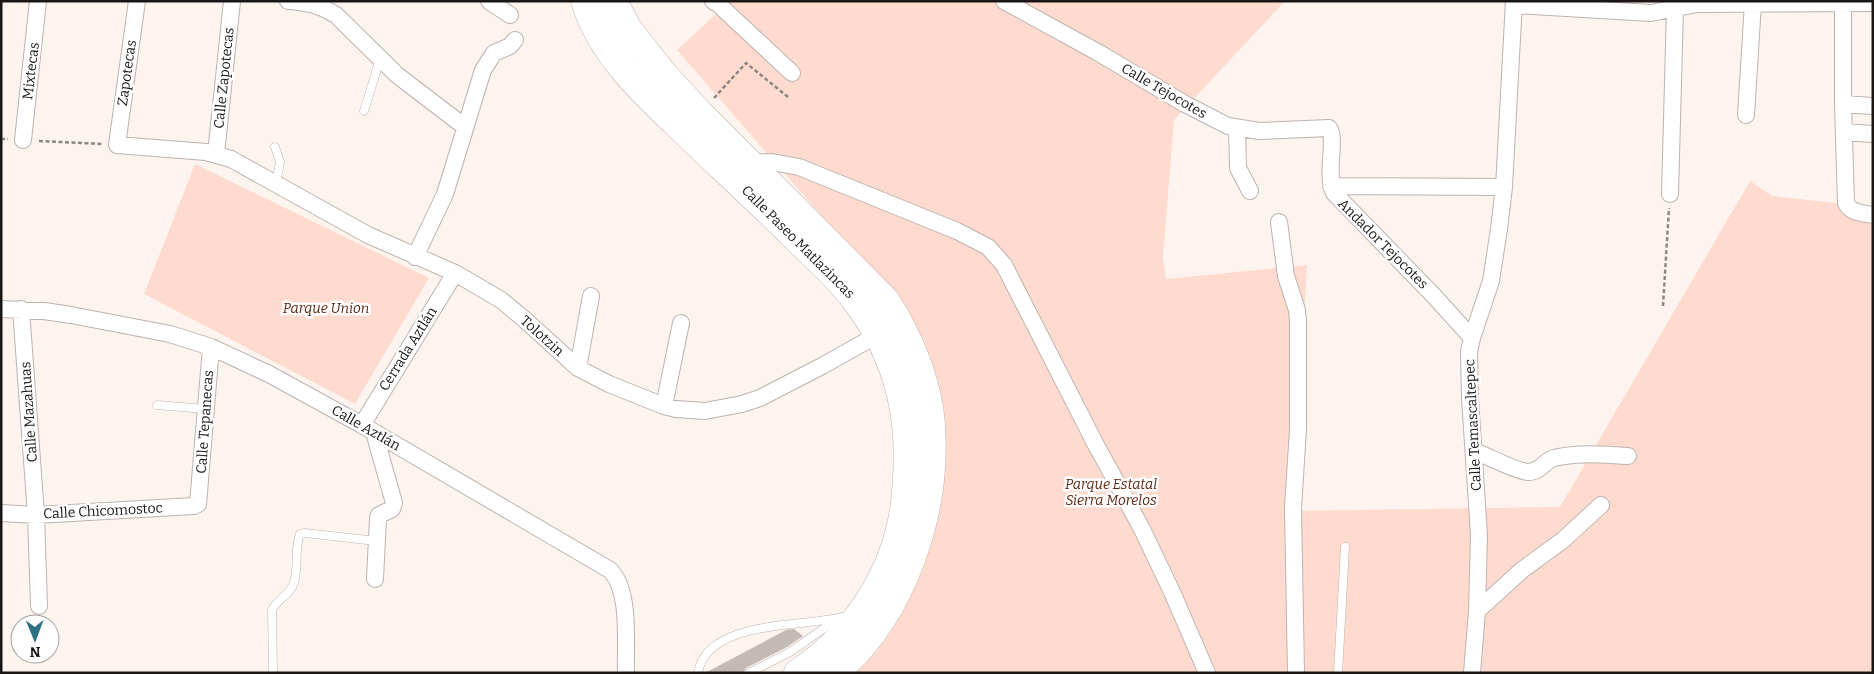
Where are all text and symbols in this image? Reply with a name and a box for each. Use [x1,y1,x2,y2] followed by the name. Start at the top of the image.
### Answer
[210,27,238,129] street label: Calle Zapotecas
[114,39,140,107] street label: Zapotecas
[19,41,43,101] street label: Mixtecas
[1118,60,1210,122] street label: Calle Tejocotes
[738,182,858,302] street label: Calle Paseo Matlazincas
[1334,195,1432,293] street label: Andador Tejocotes
[283,300,369,317] park label: Parque Union
[375,304,441,394] street label: Cerrada Aztlán
[517,312,567,360] street label: Tolotzin
[1461,359,1485,491] street label: Calle Temascaltepec
[17,361,41,463] street label: Calle Mazahuas
[193,370,217,474] street label: Calle Tepanecas
[329,401,404,455] street label: Calle Aztlán
[1065,476,1157,509] park label: Parque Estatal Sierra Morelos
[43,499,163,523] street label: Calle Chicomostoc
[10,614,60,664] north arrow
[29,643,41,660] text: N

